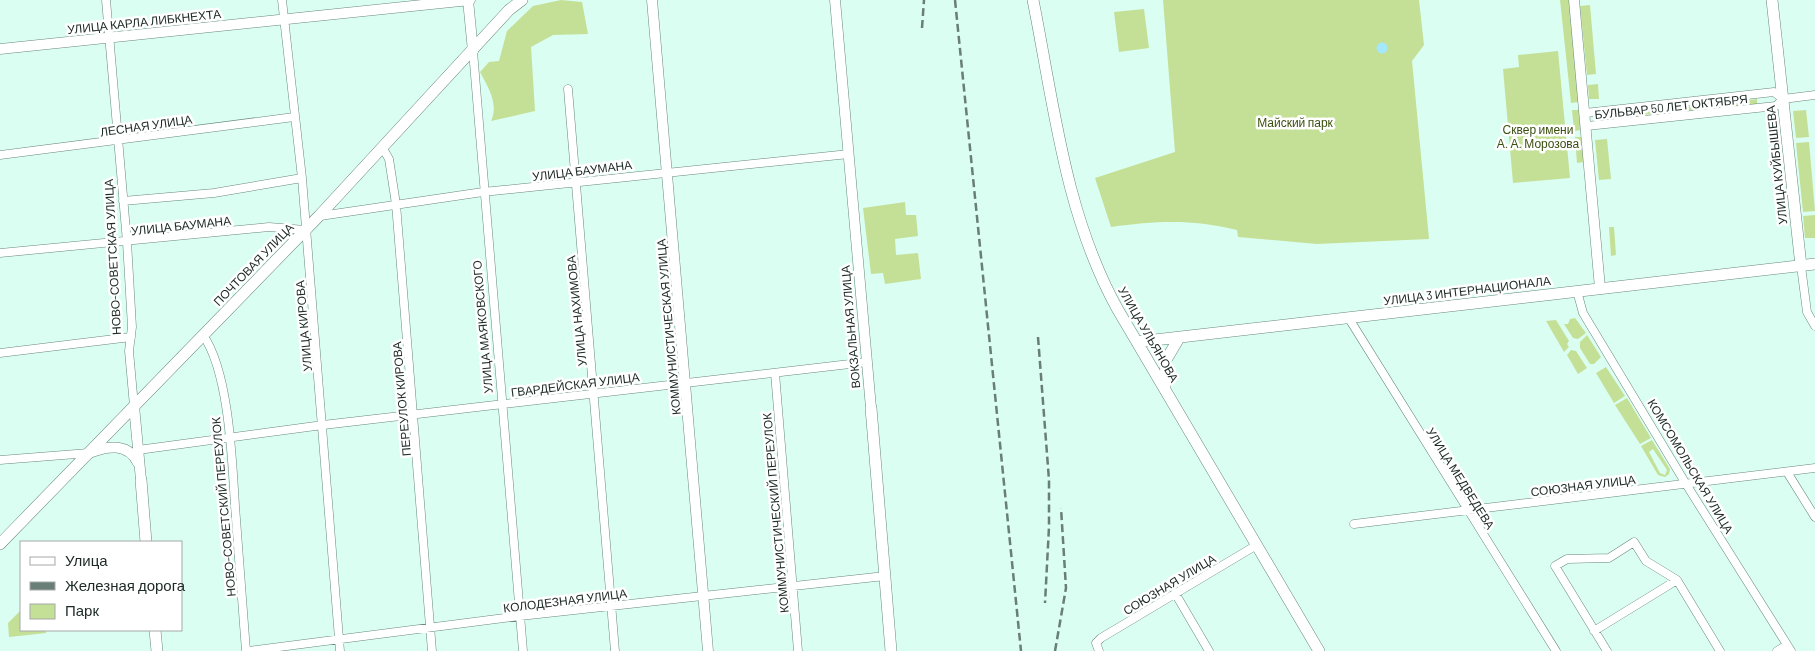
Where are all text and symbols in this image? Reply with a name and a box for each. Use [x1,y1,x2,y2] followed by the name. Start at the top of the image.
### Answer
[66,6,222,37] street label: УЛИЦА КАРЛА ЛИБКНЕХТА
[1594,91,1748,121] street label: БУЛЬВАР 50 ЛЕТ ОКТЯБРЯ
[1763,105,1790,225] street label: УЛИЦА КУЙБЫШЕВА
[99,112,193,139] street label: ЛЕСНАЯ УЛИЦА
[1257,115,1334,130] park label: Майский парк
[1497,122,1580,151] park label: Сквер имени А. А. Морозова
[531,157,633,184] street label: УЛИЦА БАУМАНА
[101,179,124,335] street label: НОВО-СОВЕТСКАЯ УЛИЦА
[130,213,232,238] street label: УЛИЦА БАУМАНА
[210,220,297,309] street label: ПОЧТОВАЯ УЛИЦА
[653,238,684,416] street label: КОММУНИСТИЧЕСКАЯ УЛИЦА
[563,255,590,367] street label: УЛИЦА НАХИМОВА
[469,260,496,394] street label: УЛИЦА МАЯКОВСКОГО
[838,265,863,389] street label: ВОКЗАЛЬНАЯ УЛИЦА
[1383,273,1552,308] street label: УЛИЦА 3 ИНТЕРНАЦИОНАЛА
[292,280,315,372] street label: УЛИЦА КИРОВА
[1115,284,1182,385] street label: УЛИЦА УЛЬЯНОВА
[389,341,413,457] street label: ПЕРЕУЛОК КИРОВА
[510,369,640,400] street label: ГВАРДЕЙСКАЯ УЛИЦА
[1645,396,1737,536] street label: КОМСОМОЛЬСКАЯ УЛИЦА
[759,412,791,614] street label: КОММУНИСТИЧЕСКИЙ ПЕРЕУЛОК
[208,417,238,597] street label: НОВО-СОВЕТСКИЙ ПЕРЕУЛОК
[1423,425,1498,532] street label: УЛИЦА МЕДВЕДЕВА
[1530,472,1636,499] street label: СОЮЗНАЯ УЛИЦА
[20,541,182,631] legend
[65,551,108,569] text: Улица
[1120,551,1218,618] street label: СОЮЗНАЯ УЛИЦА
[65,576,186,594] text: Железная дорога
[502,585,628,616] street label: КОЛОДЕЗНАЯ УЛИЦА
[65,601,99,619] text: Парк

